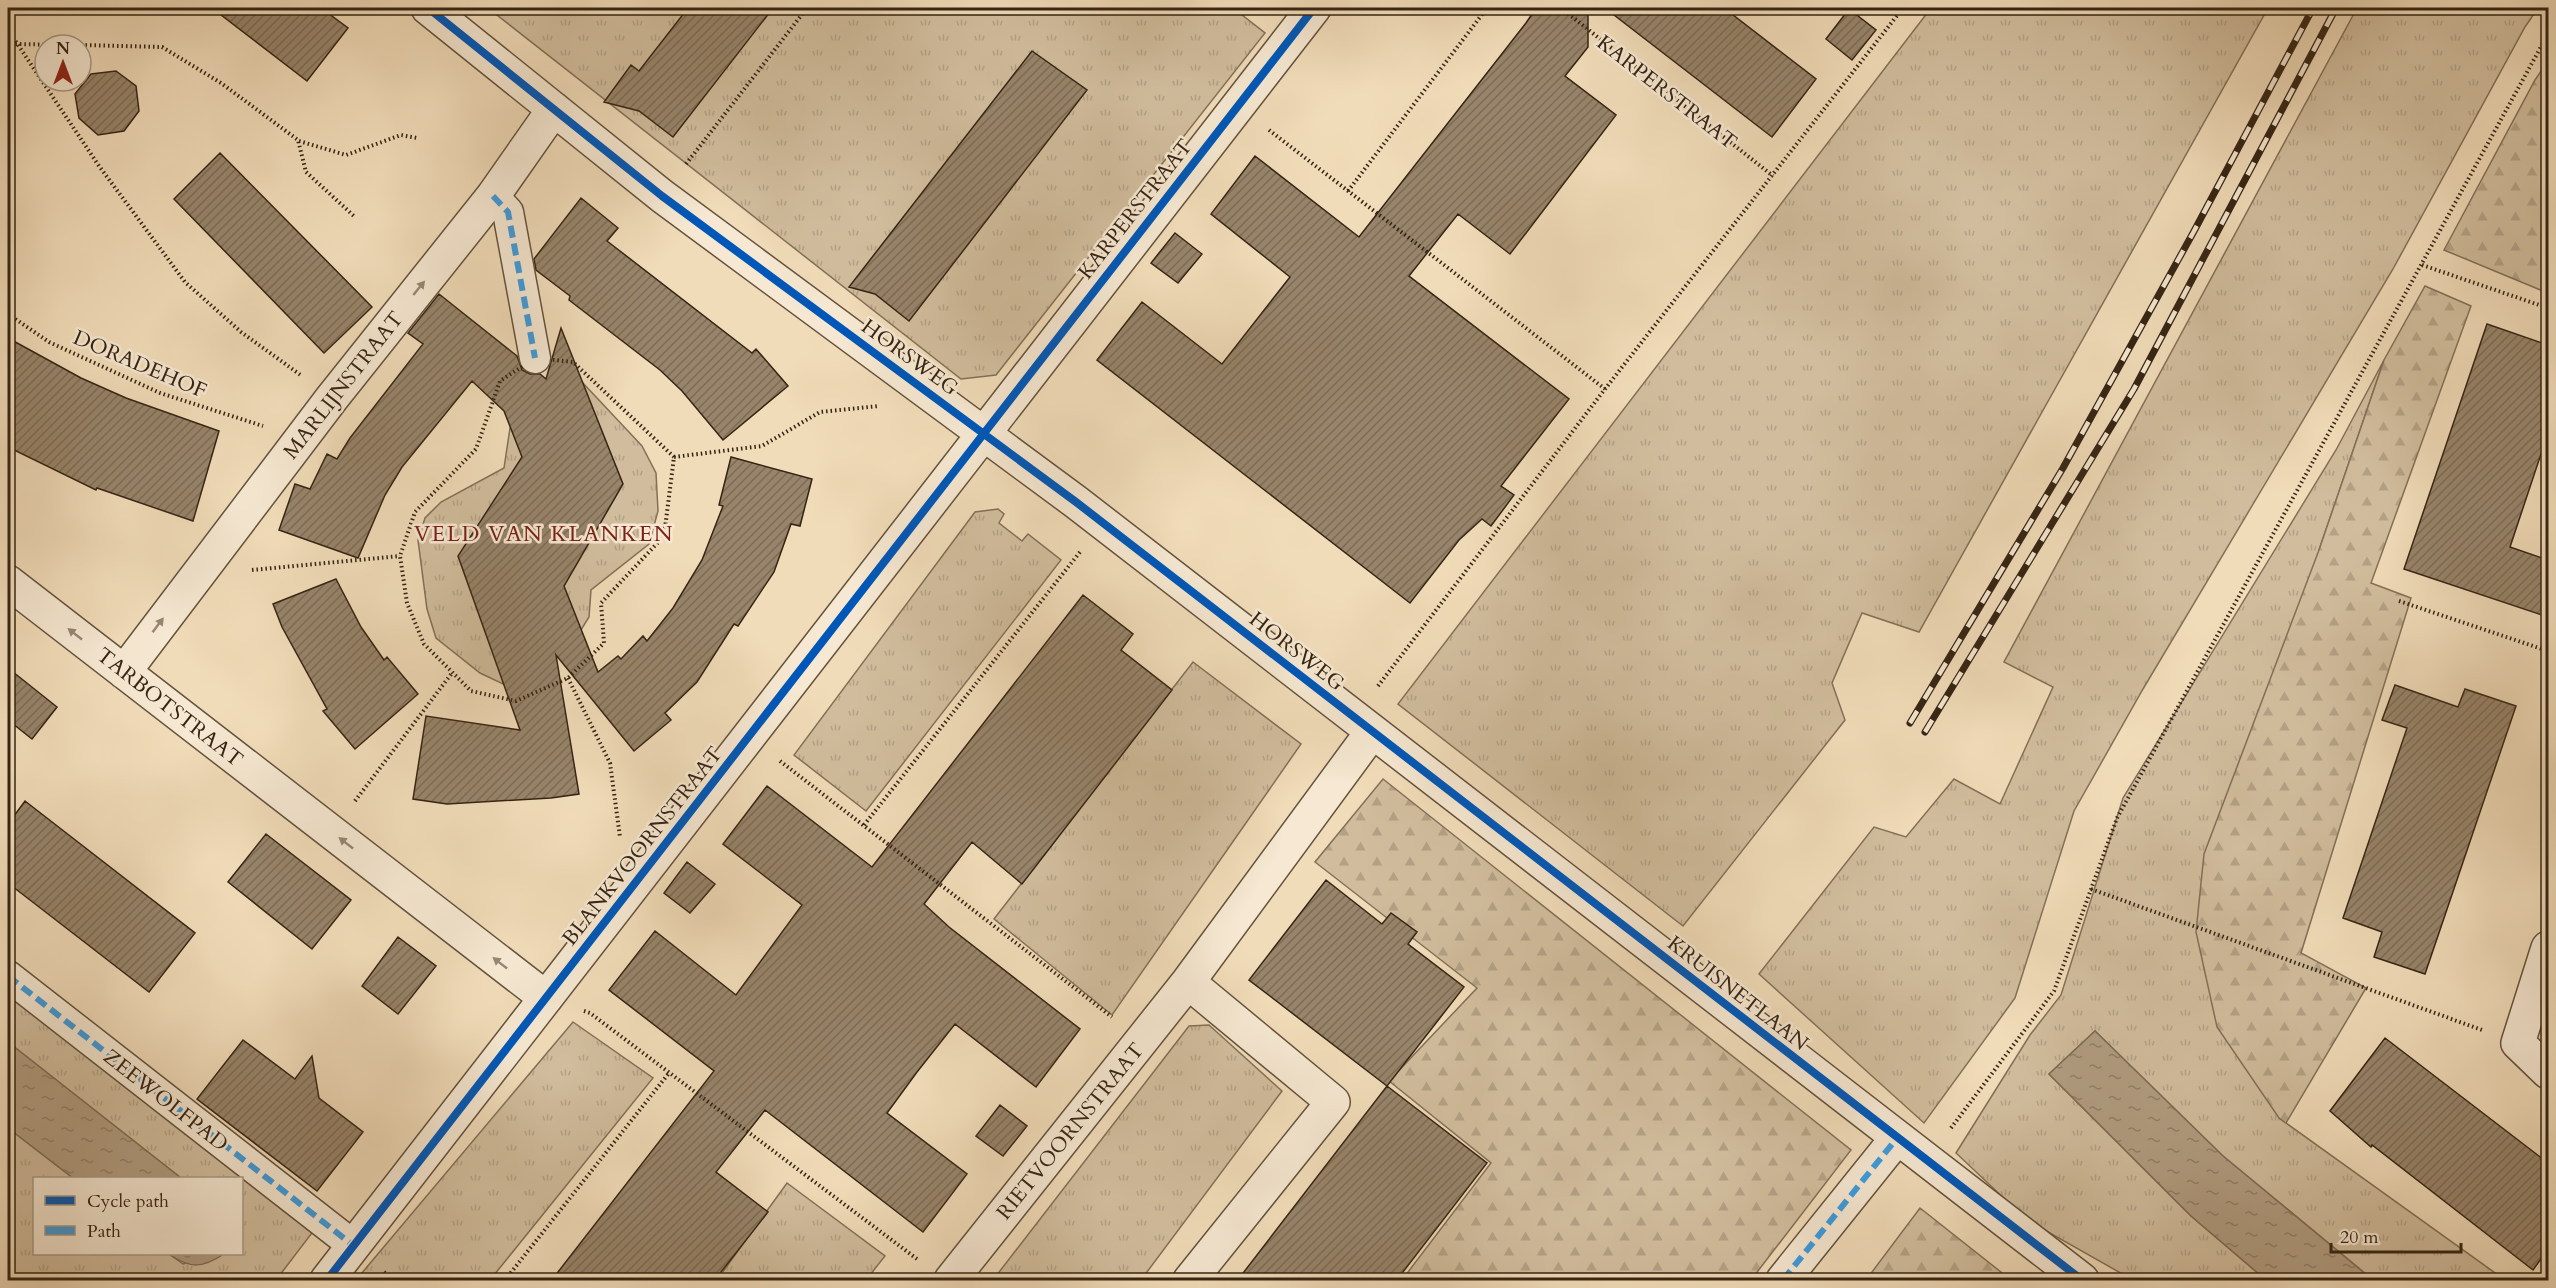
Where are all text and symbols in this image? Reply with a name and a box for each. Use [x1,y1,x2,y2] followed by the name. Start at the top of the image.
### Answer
[1590,28,1743,156] street label: KARPERSTRAAT
[33,33,93,93] north arrow
[56,38,70,60] text: N
[1071,133,1199,286] street label: KARPERSTRAAT
[413,280,426,296] one-way arrow
[277,305,410,465] street label: MARLIJNSTRAAT
[855,312,964,403] street label: HORSWEG
[69,323,211,406] street label: DORADEHOF
[414,519,674,549] district label: VELD VAN KLANKEN
[1243,605,1351,698] street label: HORSWEG
[152,617,164,632] one-way arrow
[67,628,83,641] one-way arrow
[90,641,249,774] street label: TARBOTSTRAAT
[555,741,729,952] street label: BLANKVOORNSTRAAT
[338,838,353,850] one-way arrow
[1661,929,1814,1058] street label: KRUISNETLAAN
[492,956,508,969] one-way arrow
[990,1037,1151,1226] street label: RIETVOORNSTRAAT
[97,1042,234,1158] street label: ZEEWOLFPAD
[33,1177,243,1255] legend
[87,1189,169,1214] text: Cycle path
[2331,1216,2462,1254] scale bar
[87,1219,121,1244] text: Path
[2340,1225,2379,1250] text: 20 m

